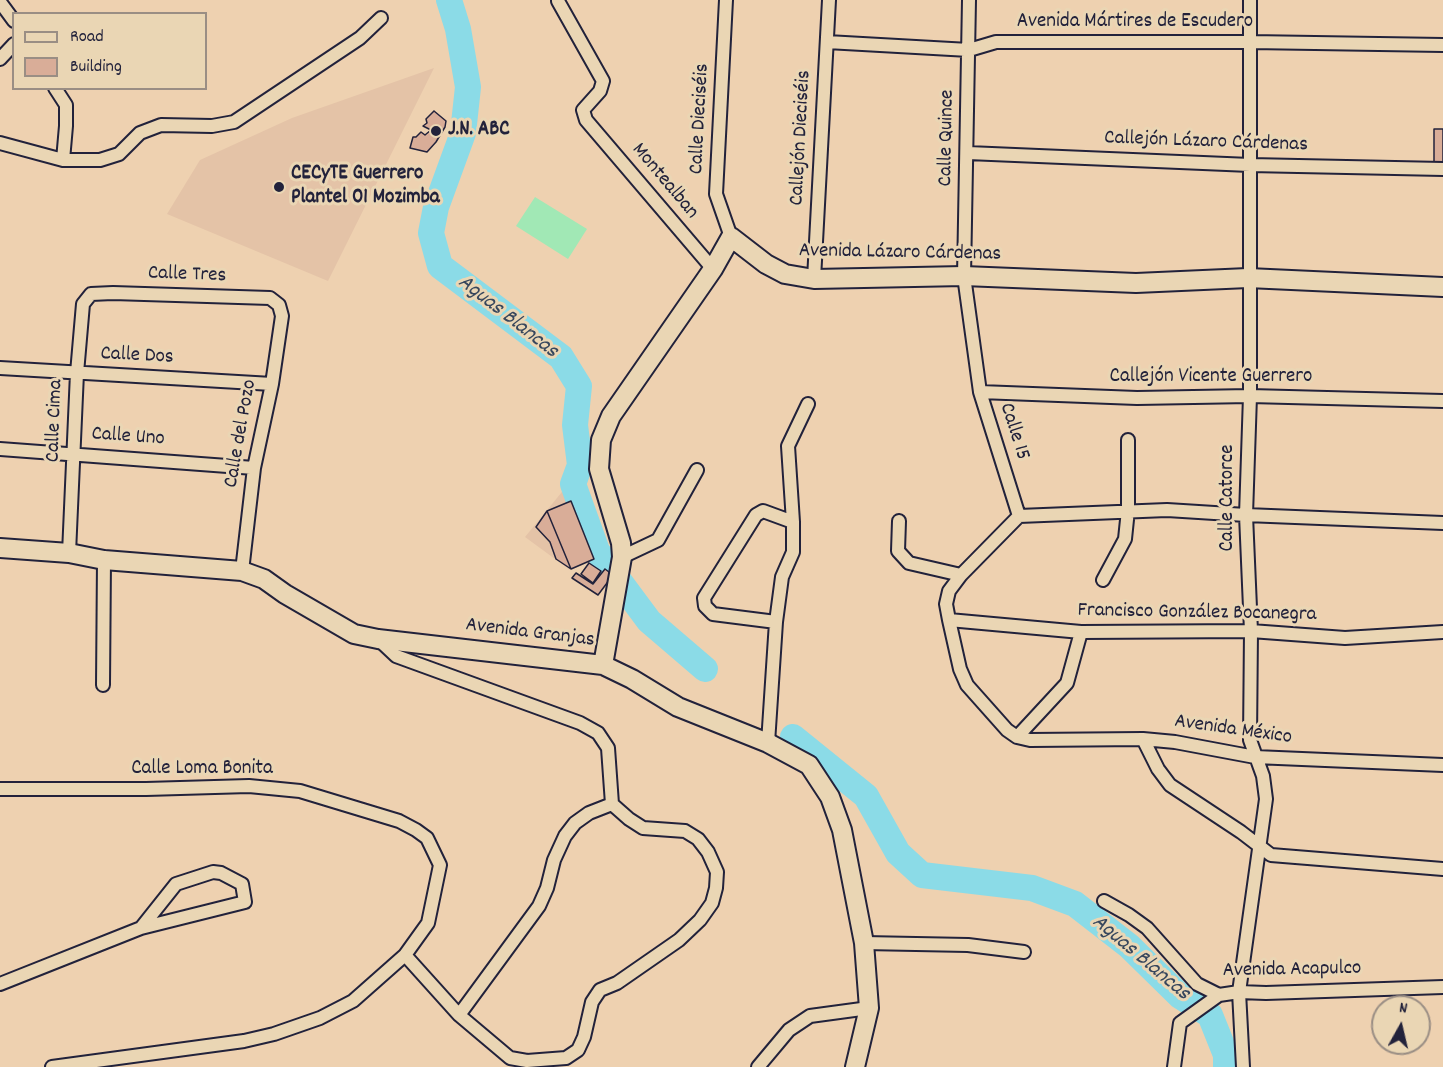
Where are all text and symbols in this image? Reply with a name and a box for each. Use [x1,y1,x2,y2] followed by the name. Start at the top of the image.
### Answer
[1017,10,1253,36] street label: Avenida Mártires de Escudero
[12,12,207,90] legend
[70,25,104,50] text: Road
[70,55,122,80] text: Building
[686,63,716,175] street label: Calle Dieciséis
[786,70,818,206] street label: Callejón Dieciséis
[935,89,961,187] street label: Calle Quince
[448,118,510,144] place label: J.N. ABC
[429,124,443,138] marker: J.N. ABC
[1104,127,1308,159] street label: Callejón Lázaro Cárdenas
[625,139,703,225] street label: Montealban
[291,162,440,212] place label: CECyTE Guerrero Plantel 01 Mozimba
[272,180,286,194] marker: CECyTE Guerrero Plantel 01 Mozimba
[799,240,1001,268] street label: Avenida Lázaro Cárdenas
[147,262,227,290] street label: Calle Tres
[451,271,563,365] water label: Aguas Blancas
[100,342,174,372] street label: Calle Dos
[1110,365,1312,391] street label: Callejón Vicente Guerrero
[220,378,264,490] street label: Calle del Pozo
[42,379,70,463] street label: Calle Cima
[992,400,1034,464] street label: Calle 15
[90,423,166,453] street label: Calle Uno
[1216,444,1242,552] street label: Calle Catorce
[1077,599,1317,629] street label: Francisco González Bocanegra
[464,614,596,654] street label: Avenida Granjas
[1173,710,1293,752] street label: Avenida México
[131,757,273,783] street label: Calle Loma Bonita
[1085,910,1195,1008] water label: Aguas Blancas
[1222,957,1362,985] street label: Avenida Acapulco
[1371,995,1431,1055] north arrow
[1398,997,1409,1021] text: N

